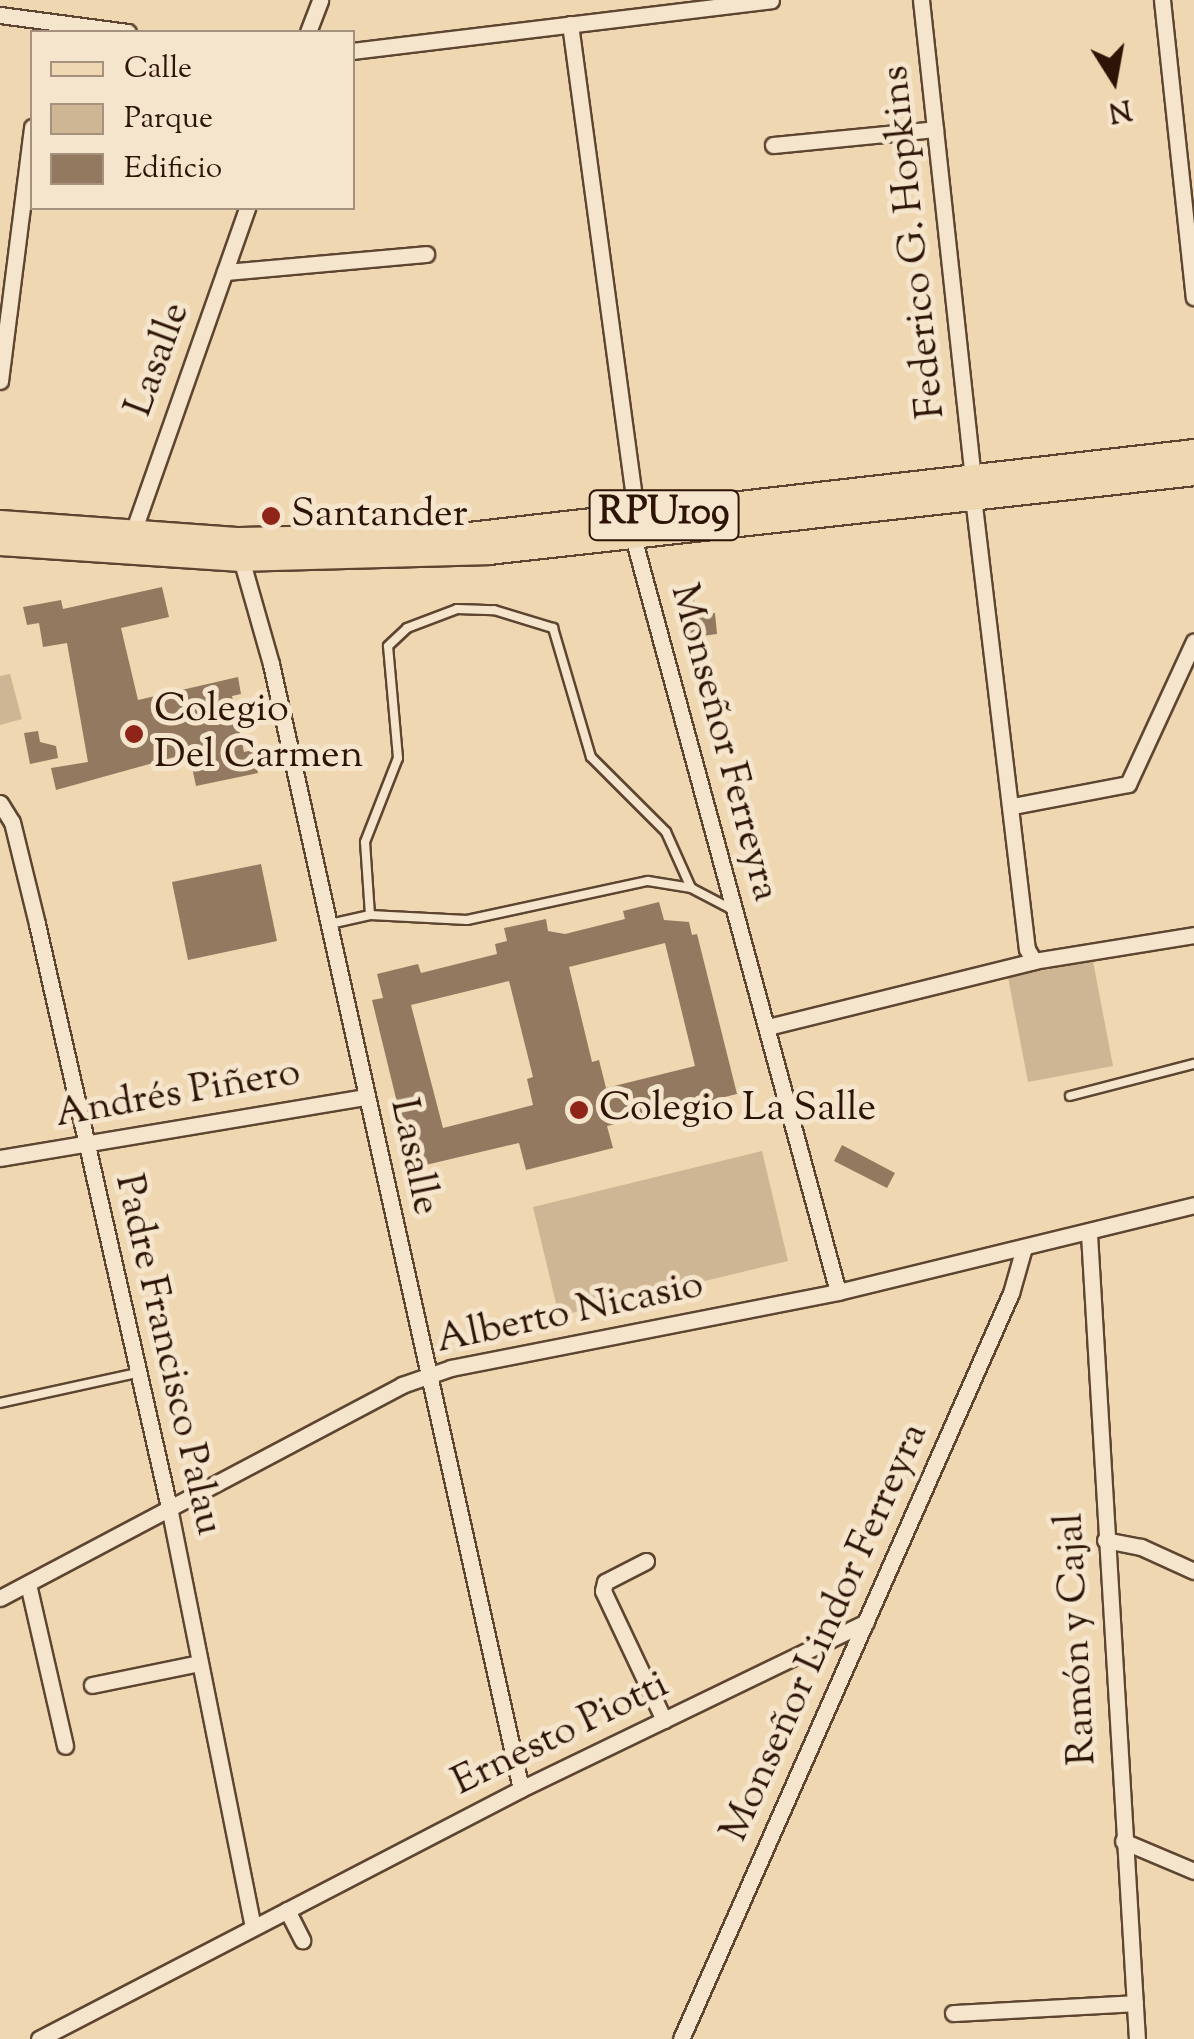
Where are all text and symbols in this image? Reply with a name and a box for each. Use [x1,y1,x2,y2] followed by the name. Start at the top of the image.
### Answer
[30,30,355,210] legend
[1064,30,1164,130] north arrow
[124,48,192,91] text: Calle
[873,63,957,421] street label: Federico G. Hopkins
[1105,88,1135,131] text: N
[124,98,213,141] text: Parque
[124,148,222,191] text: Edificio
[116,297,202,423] street label: Lasalle
[586,482,742,548] road number: RPU109
[291,492,468,540] place label: Santander
[260,505,282,527] marker: Santander
[658,579,788,907] street label: Monseñor Ferreyra
[154,687,363,781] place label: Colegio Del Carmen
[123,723,145,745] marker: Colegio Del Carmen
[52,1050,304,1140] street label: Andrés Piñero
[599,1086,876,1134] place label: Colegio La Salle
[377,1095,449,1219] street label: Lasalle
[568,1099,590,1121] marker: Colegio La Salle
[102,1170,232,1540] street label: Padre Francisco Palau
[432,1262,708,1366] street label: Alberto Nicasio
[712,1417,940,1849] street label: Monseñor Lindor Ferreyra
[1047,1512,1109,1766] street label: Ramón y Cajal
[445,1662,677,1808] street label: Ernesto Piotti

